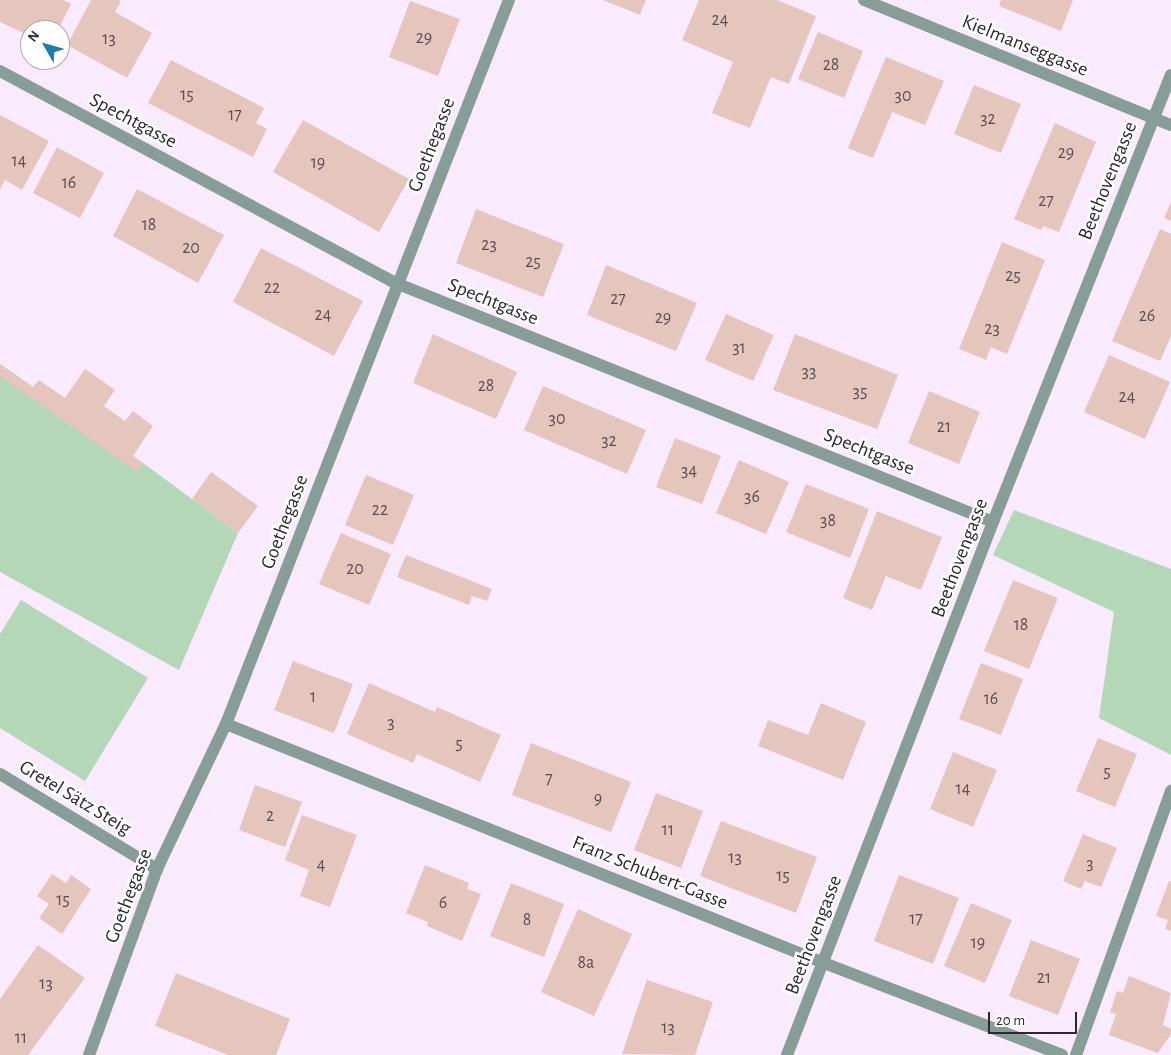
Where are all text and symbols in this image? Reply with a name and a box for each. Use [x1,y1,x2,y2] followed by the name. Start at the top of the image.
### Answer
[712,9,728,31] house number: 24
[958,10,1092,82] street label: Kielmanseggasse
[20,20,70,70] north arrow
[416,27,432,49] house number: 29
[25,28,42,45] text: N
[102,28,116,50] house number: 13
[823,54,839,76] house number: 28
[180,84,194,106] house number: 15
[895,85,911,107] house number: 30
[85,88,181,154] street label: Spechtgasse
[403,94,461,196] street label: Goethegasse
[228,104,242,126] house number: 17
[980,108,996,130] house number: 32
[1073,118,1143,244] street label: Beethovengasse
[1058,142,1074,164] house number: 29
[12,150,26,172] house number: 14
[311,152,325,174] house number: 19
[62,172,76,194] house number: 16
[1038,190,1054,212] house number: 27
[142,214,156,236] house number: 18
[481,234,497,256] house number: 23
[182,237,200,259] house number: 20
[525,251,541,273] house number: 25
[1005,265,1021,287] house number: 25
[444,273,542,331] street label: Spechtgasse
[264,277,280,299] house number: 22
[610,288,626,310] house number: 27
[315,304,331,326] house number: 24
[1139,305,1155,327] house number: 26
[655,307,671,329] house number: 29
[984,318,1000,340] house number: 23
[732,337,746,359] house number: 31
[802,361,816,383] house number: 33
[478,375,494,397] house number: 28
[853,381,867,403] house number: 35
[1119,386,1135,408] house number: 24
[549,408,565,430] house number: 30
[937,416,951,438] house number: 21
[820,423,918,481] street label: Spechtgasse
[601,430,617,452] house number: 32
[681,460,697,482] house number: 34
[256,471,314,573] street label: Goethegasse
[744,486,760,508] house number: 36
[926,495,994,621] street label: Beethovengasse
[372,499,388,521] house number: 22
[820,510,836,532] house number: 38
[346,558,364,580] house number: 20
[1014,614,1028,636] house number: 18
[310,686,316,708] house number: 1
[984,688,998,710] house number: 16
[387,712,395,734] house number: 3
[455,733,463,755] house number: 5
[15,755,135,841] street label: Gretel Sätz Steig
[1103,761,1111,783] house number: 5
[545,768,553,790] house number: 7
[956,778,970,800] house number: 14
[594,788,602,810] house number: 9
[266,805,274,827] house number: 2
[662,819,674,841] house number: 11
[569,831,731,915] street label: Franz Schubert-Gasse
[100,845,158,947] street label: Goethegasse
[728,847,742,869] house number: 13
[1086,853,1094,875] house number: 3
[317,854,325,876] house number: 4
[776,865,790,887] house number: 15
[780,872,848,998] street label: Beethovengasse
[56,889,70,911] house number: 15
[439,892,447,914] house number: 6
[909,908,923,930] house number: 17
[523,909,531,931] house number: 8
[971,932,985,954] house number: 19
[578,952,594,974] house number: 8a
[1037,967,1051,989] house number: 21
[39,973,53,995] house number: 13
[991,1002,1080,1034] scale bar
[996,1013,1025,1028] text: 20 m
[661,1017,675,1039] house number: 13
[15,1027,27,1049] house number: 11

